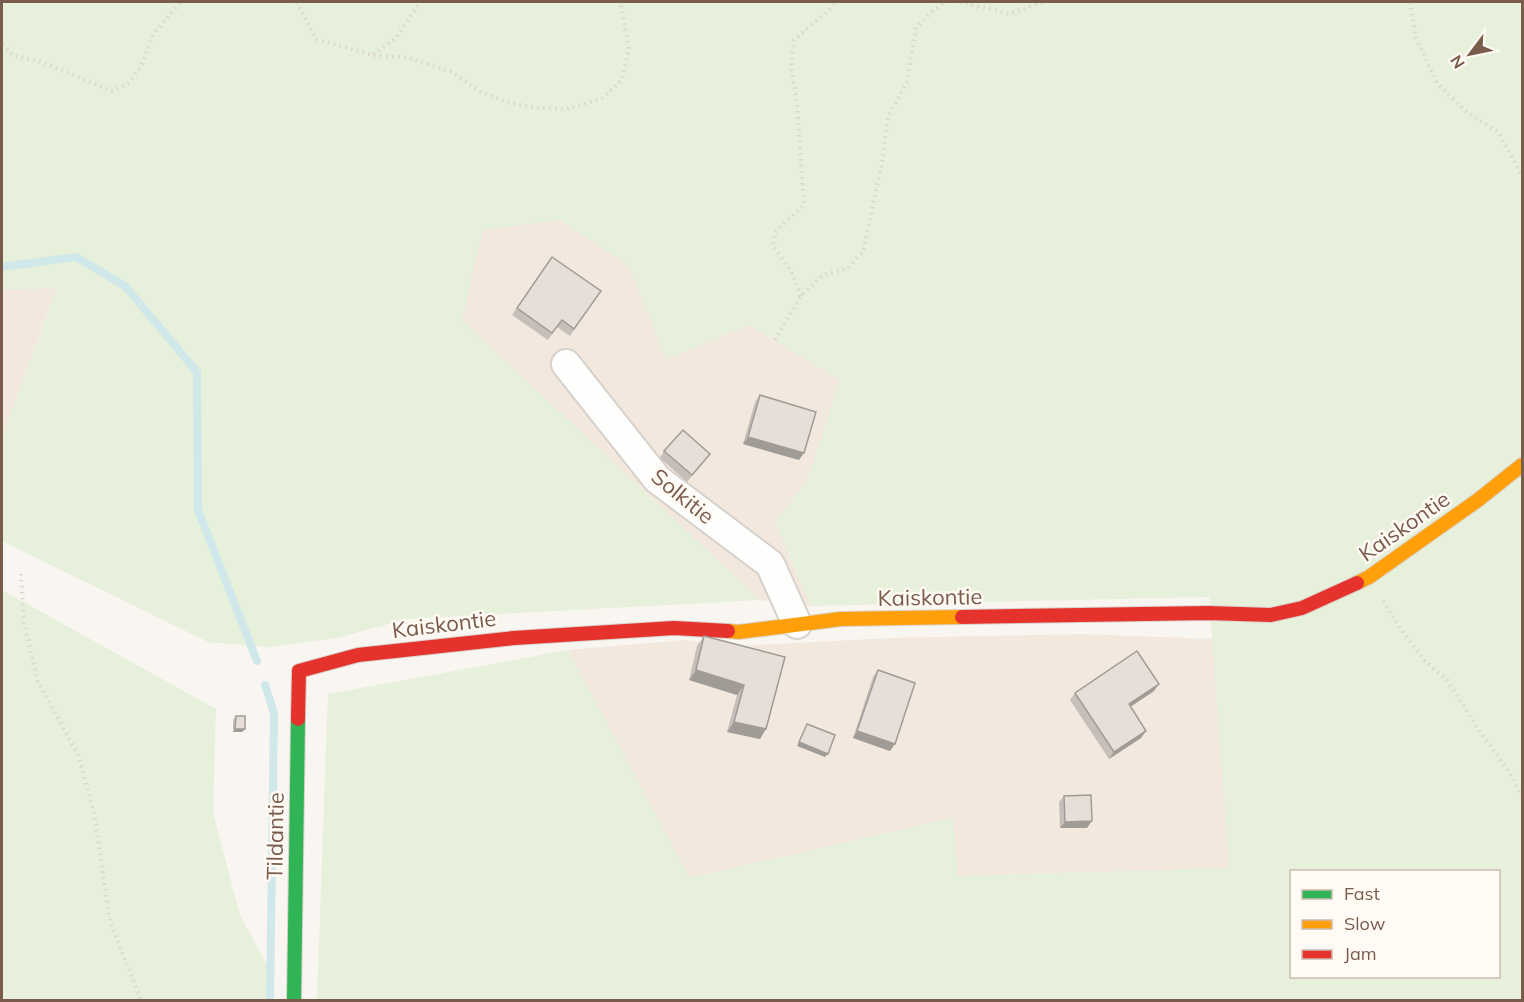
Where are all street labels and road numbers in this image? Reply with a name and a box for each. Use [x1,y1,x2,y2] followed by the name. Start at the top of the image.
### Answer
[646,462,720,530] street label: Solkitie
[1353,484,1455,568] street label: Kaiskontie
[877,582,983,612] street label: Kaiskontie
[390,604,498,644] street label: Kaiskontie
[260,792,290,880] street label: Tildantie

